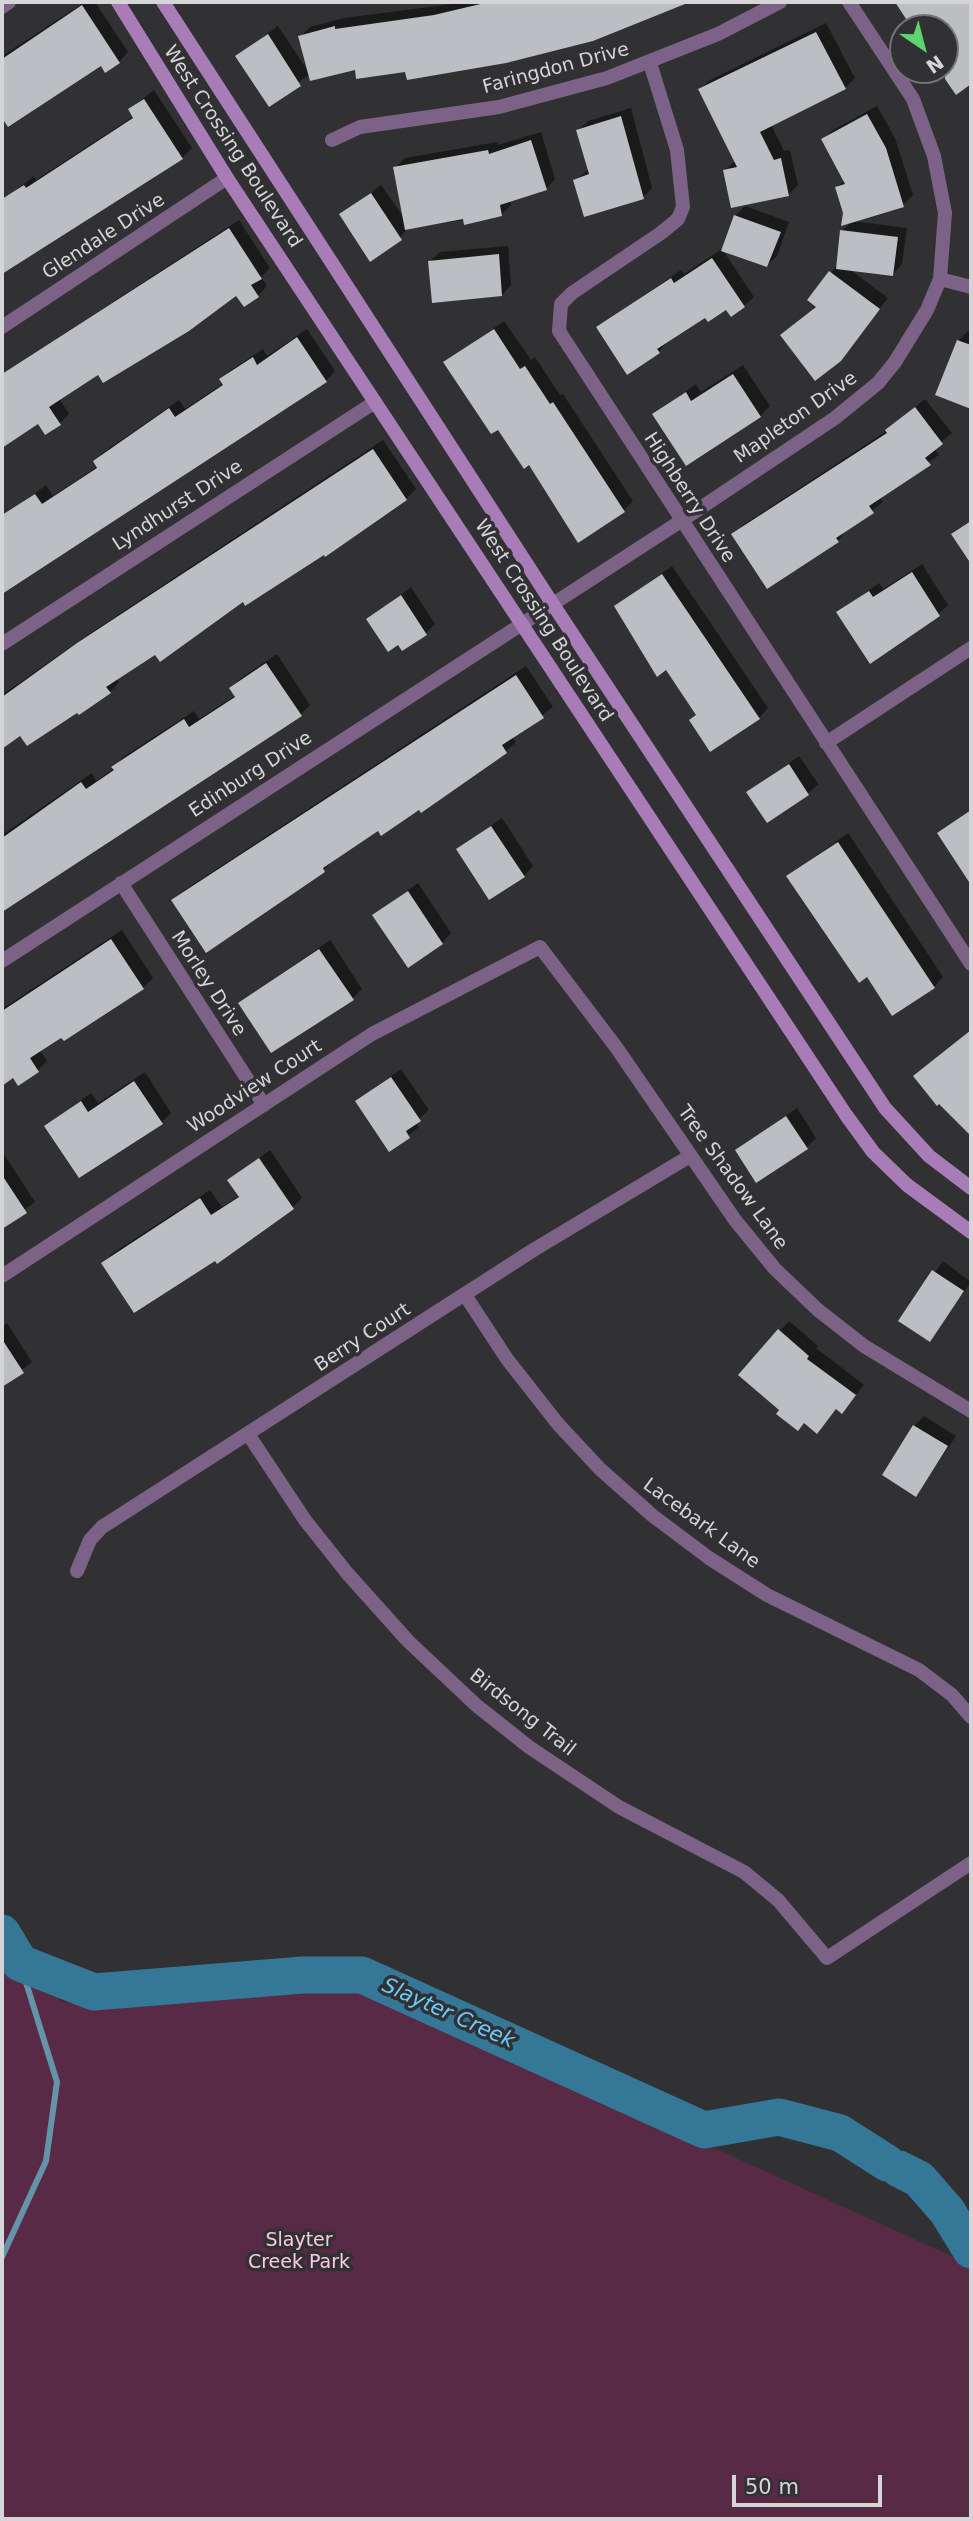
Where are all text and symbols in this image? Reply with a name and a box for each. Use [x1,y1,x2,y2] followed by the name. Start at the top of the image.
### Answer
[889,14,959,84] north arrow
[480,39,632,99] street label: Faringdon Drive
[158,42,306,252] street label: West Crossing Boulevard
[922,51,948,78] text: N
[39,189,169,285] street label: Glendale Drive
[730,367,862,469] street label: Mapleton Drive
[638,429,740,567] street label: Highberry Drive
[109,456,247,556] street label: Lyndhurst Drive
[469,516,617,726] street label: West Crossing Boulevard
[185,727,317,823] street label: Edinburg Drive
[166,927,250,1041] street label: Morley Drive
[184,1035,326,1139] street label: Woodview Court
[672,1101,792,1255] street label: Tree Shadow Lane
[311,1299,415,1377] street label: Berry Court
[638,1474,764,1574] street label: Lacebark Lane
[464,1665,580,1761] street label: Birdsong Trail
[378,1974,518,2054] water label: Slayter Creek
[248,2230,350,2274] park label: Slayter Creek Park
[735,2462,886,2506] scale bar
[745,2475,799,2499] text: 50 m

